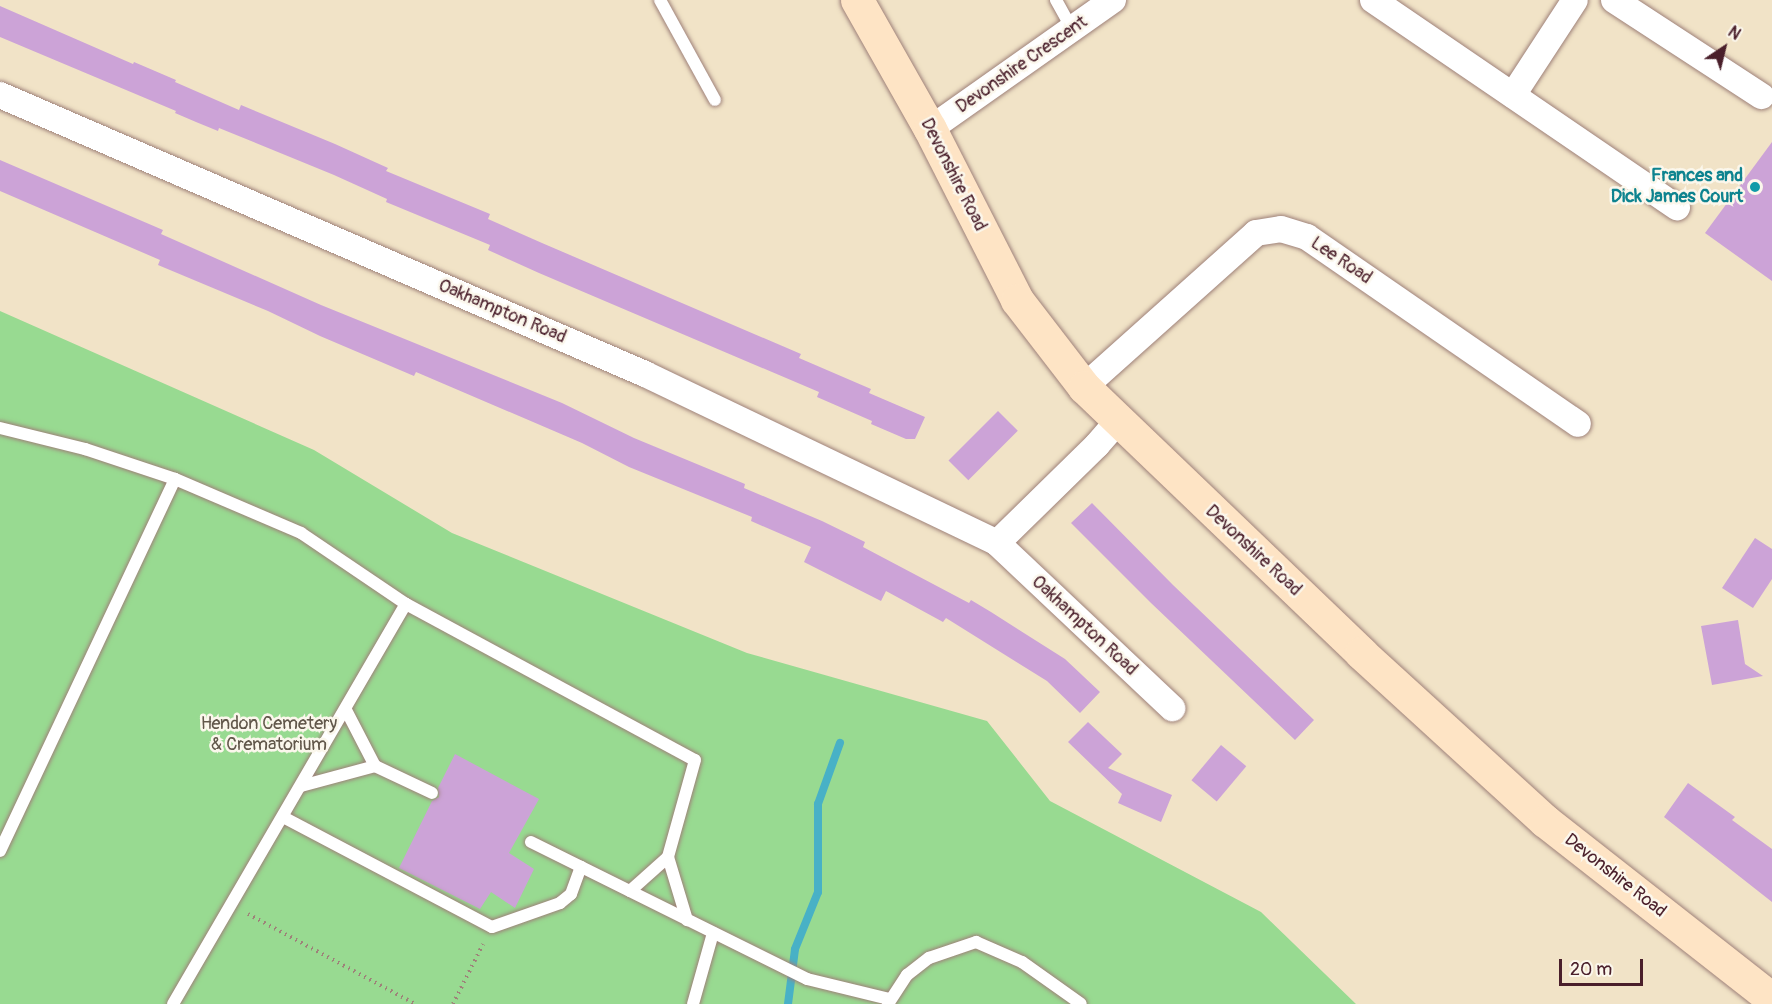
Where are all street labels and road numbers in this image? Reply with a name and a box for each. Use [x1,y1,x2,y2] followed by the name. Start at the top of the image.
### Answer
[952,12,1092,118] street label: Devonshire Crescent
[915,115,991,235] street label: Devonshire Road
[1306,233,1376,289] street label: Lee Road
[435,275,569,349] street label: Oakhampton Road
[1200,501,1306,601] street label: Devonshire Road
[1027,571,1141,681] street label: Oakhampton Road
[1560,829,1670,923] street label: Devonshire Road

